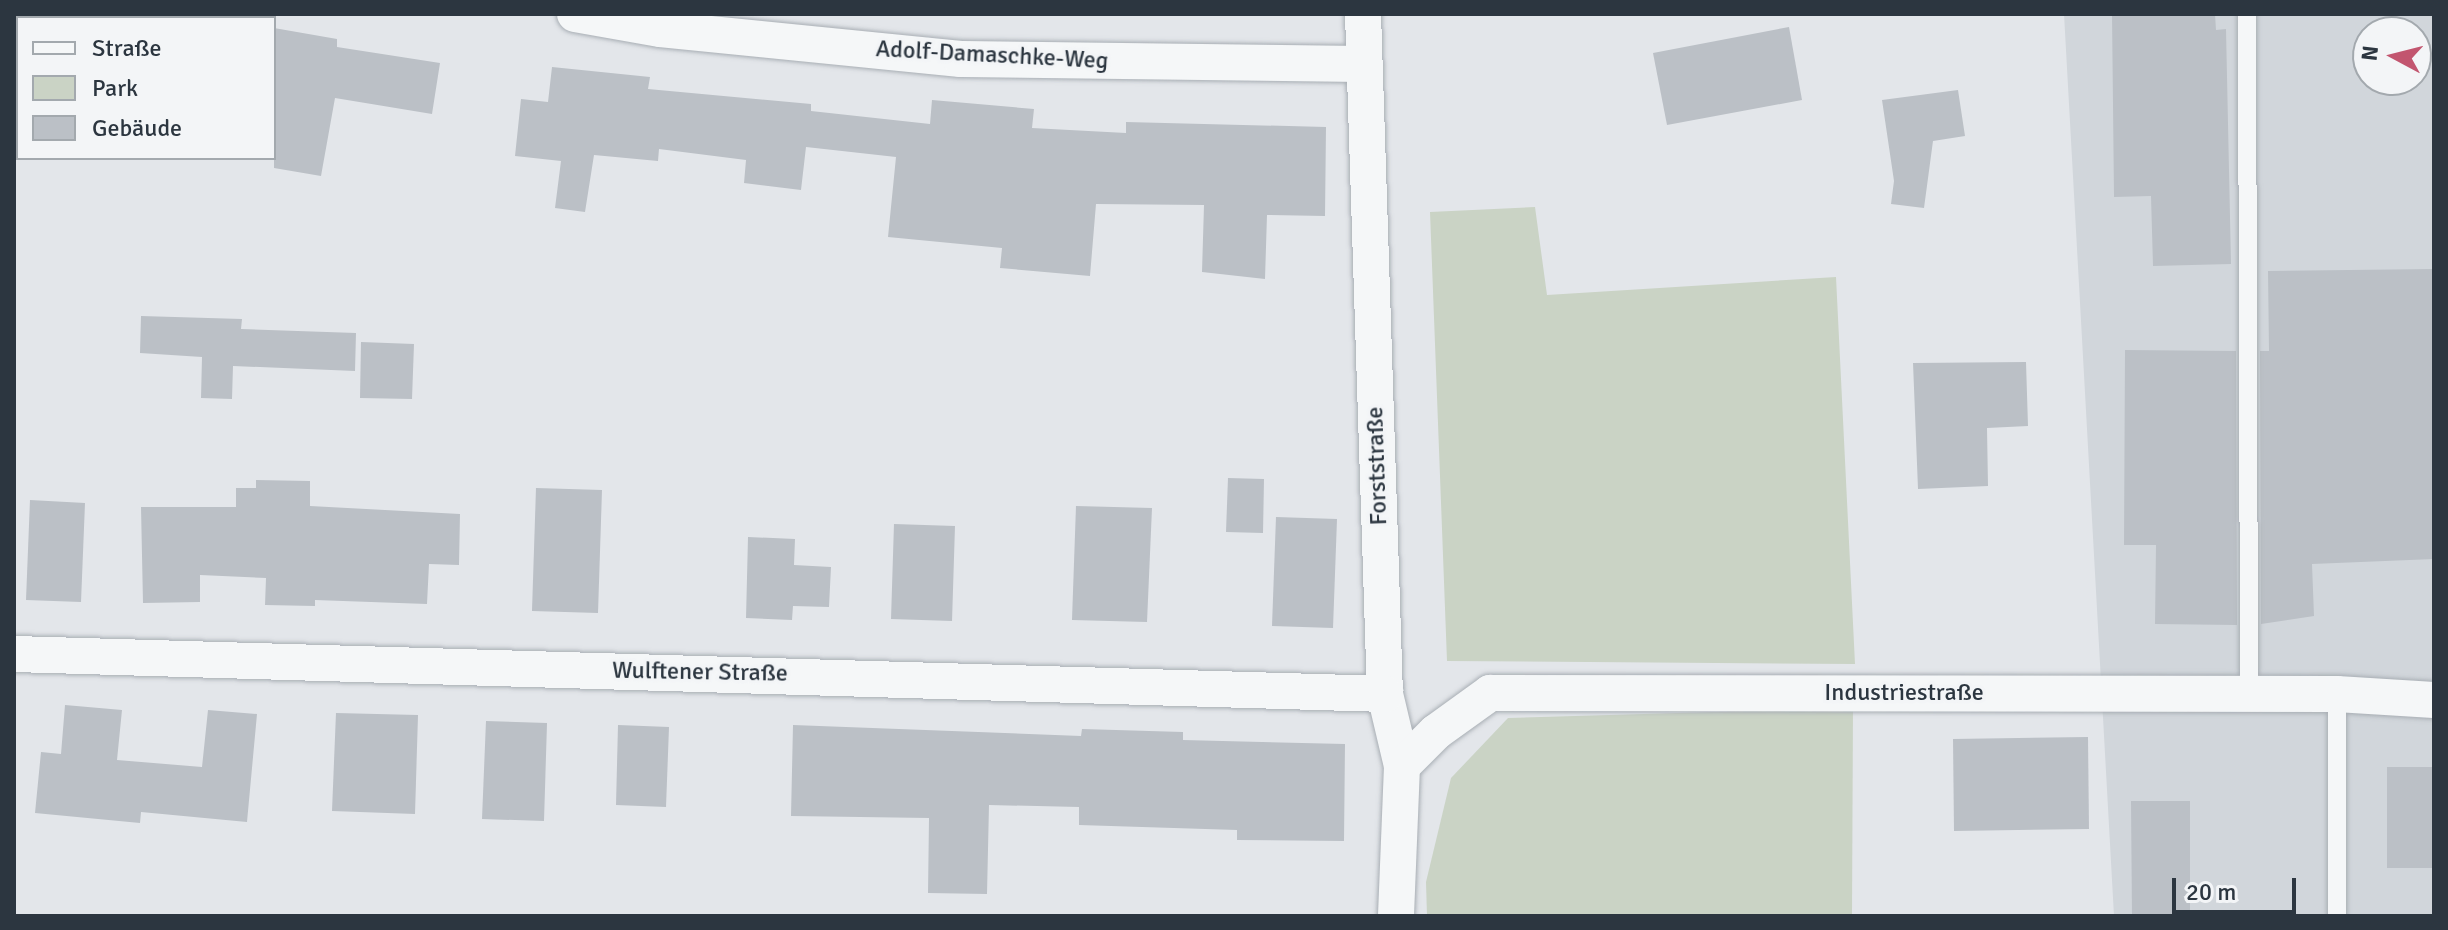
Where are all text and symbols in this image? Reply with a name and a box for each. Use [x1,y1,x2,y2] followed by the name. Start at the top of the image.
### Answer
[16,16,276,160] legend
[2352,16,2432,96] north arrow
[92,33,162,63] text: Straße
[875,35,1109,75] street label: Adolf-Damaschke-Weg
[2355,44,2384,63] text: N
[92,73,138,103] text: Park
[92,113,182,143] text: Gebäude
[1361,406,1393,526] street label: Forststraße
[612,656,788,688] street label: Wulftener Straße
[1824,679,1984,707] street label: Industriestraße
[2176,862,2300,912] scale bar
[2186,877,2236,907] text: 20 m

